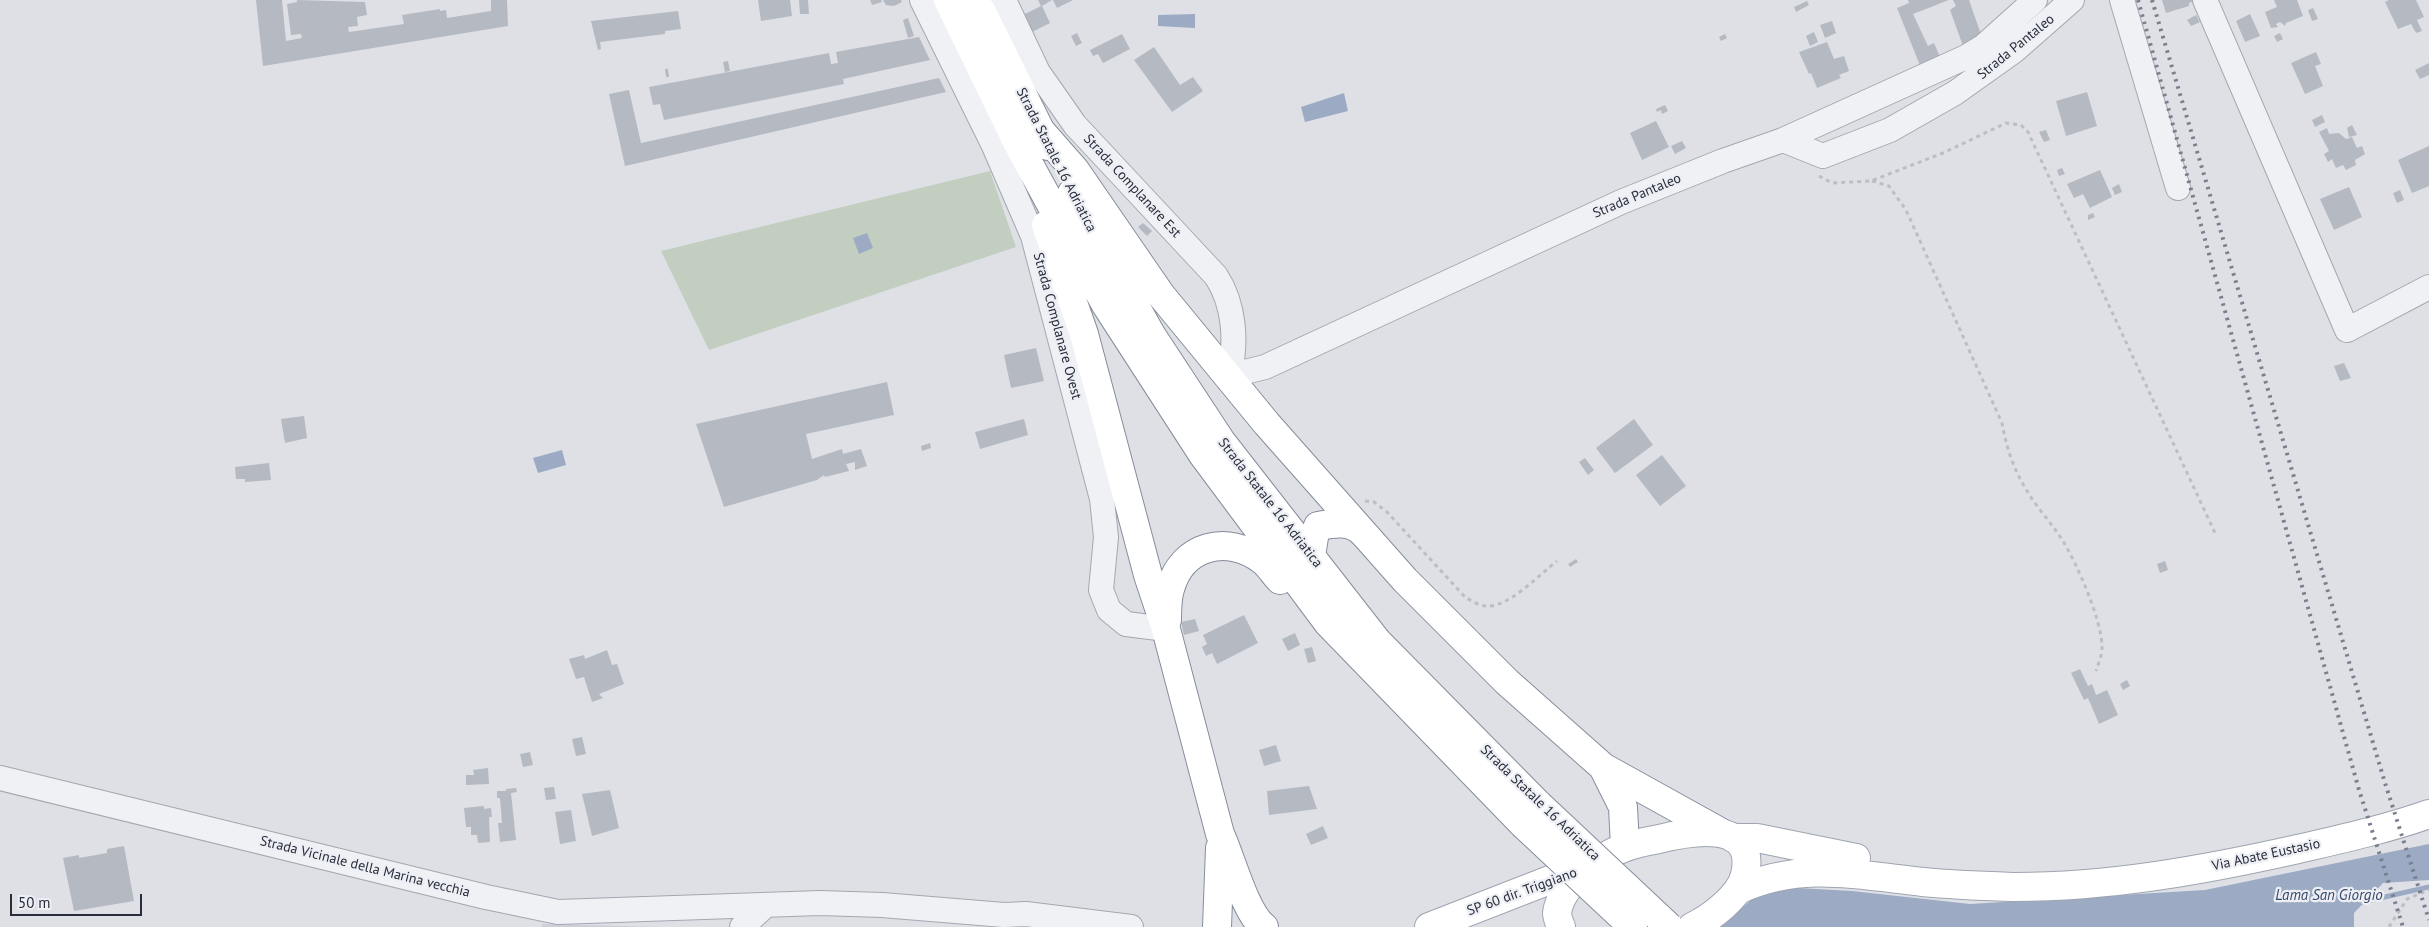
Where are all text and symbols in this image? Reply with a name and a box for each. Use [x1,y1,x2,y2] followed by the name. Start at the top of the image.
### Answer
[1974,11,2058,83] street label: Strada Pantaleo
[1012,85,1100,235] street label: Strada Statale 16 Adriatica
[1080,131,1184,241] street label: Strada Complanare Est
[1590,170,1684,222] street label: Strada Pantaleo
[1029,251,1085,401] street label: Strada Complanare Ovest
[1214,435,1326,571] street label: Strada Statale 16 Adriatica
[1477,741,1603,865] street label: Strada Statale 16 Adriatica
[258,833,472,901] street label: Strada Vicinale della Marina vecchia
[2210,835,2322,875] street label: Via Abate Eustasio
[1465,864,1579,920] street label: SP 60 dir. Triggiano
[12,884,145,916] scale bar
[2275,887,2383,905] water label: Lama San Giorgio
[18,893,51,912] text: 50 m

